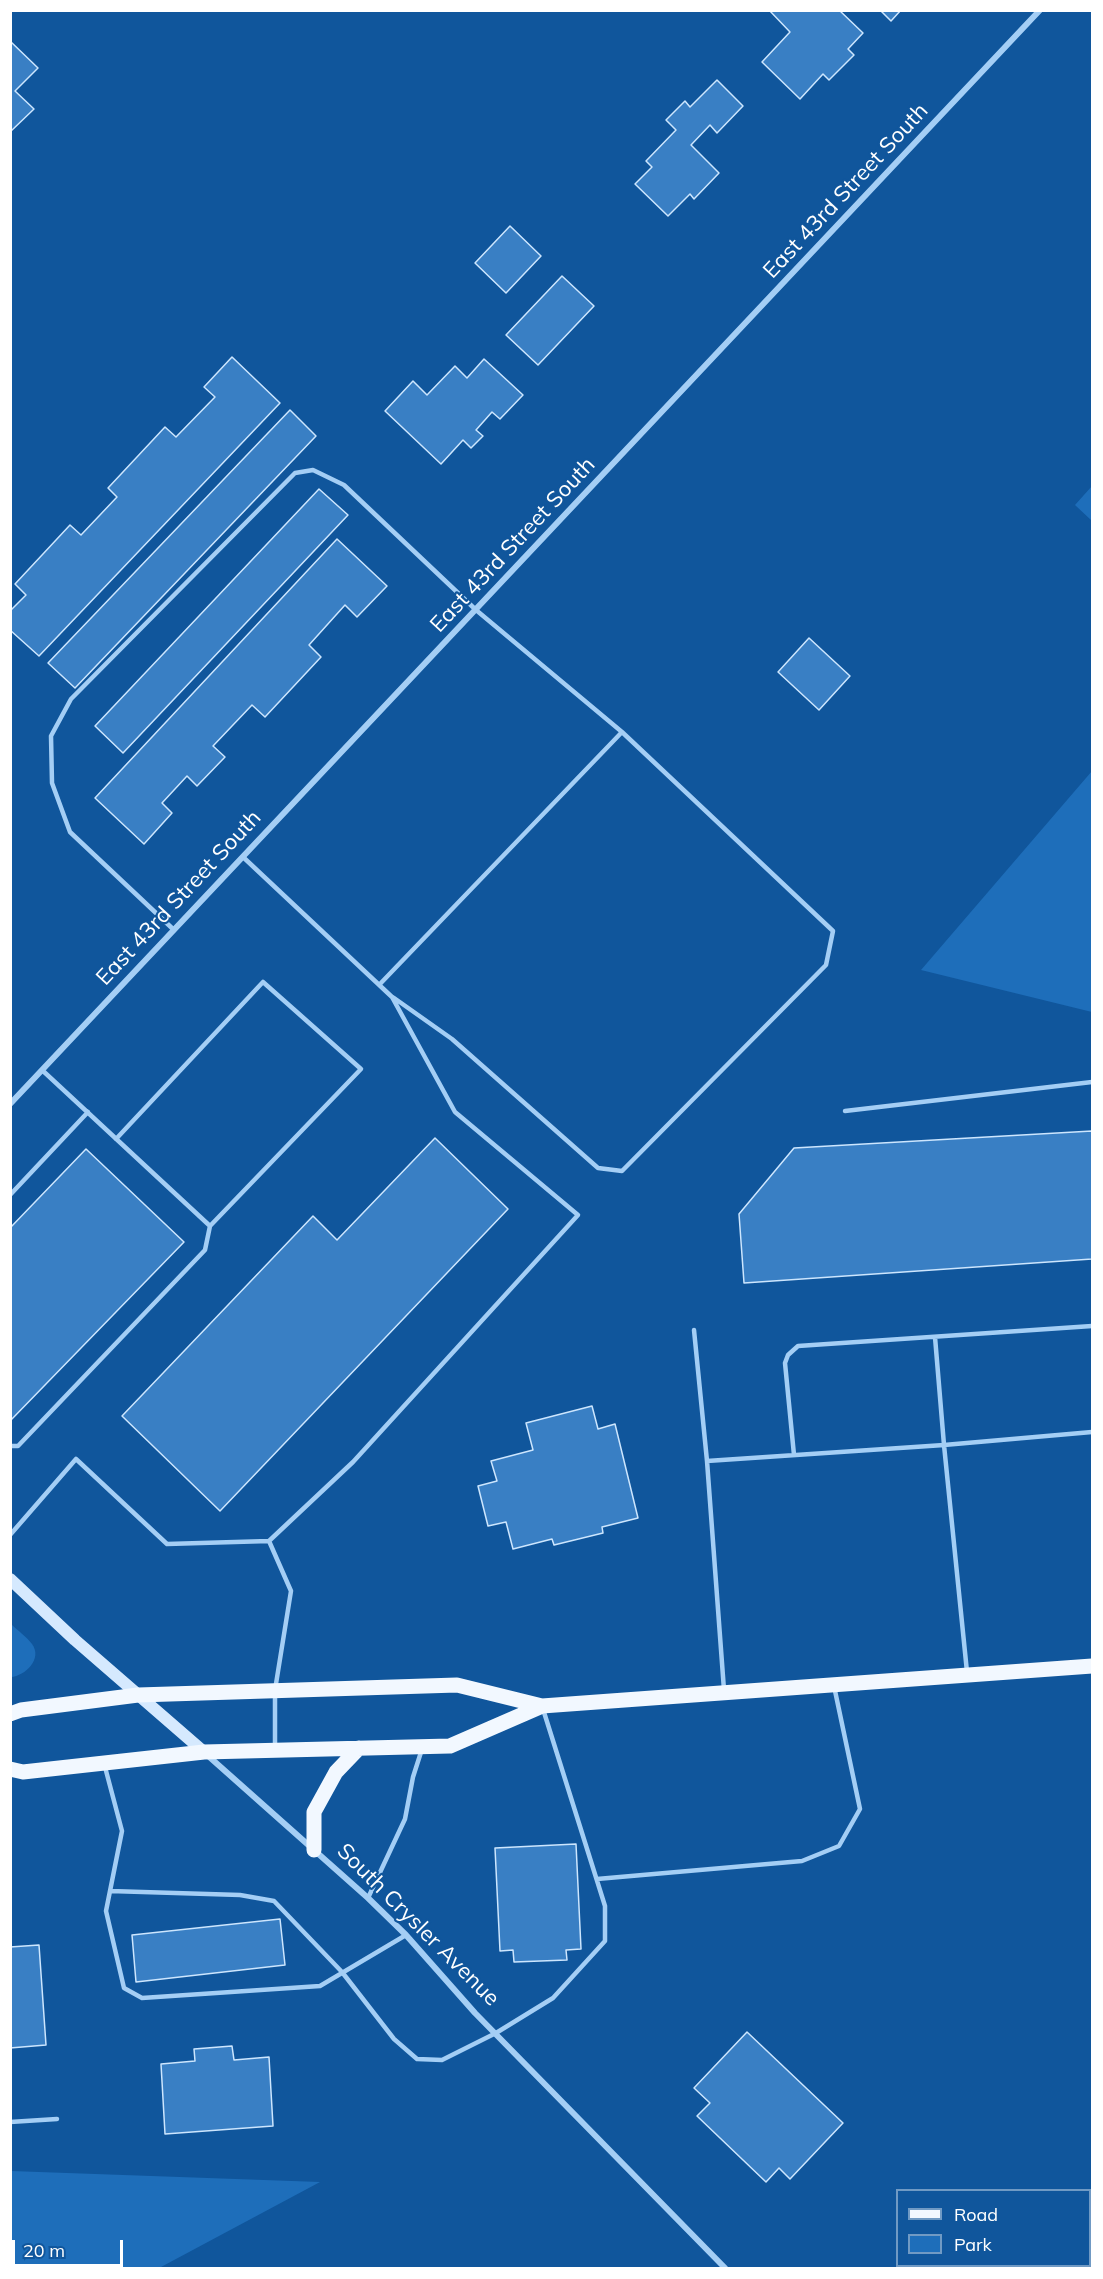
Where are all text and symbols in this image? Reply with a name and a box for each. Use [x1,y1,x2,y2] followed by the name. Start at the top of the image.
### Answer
[758,98,934,284] street label: East 43rd Street South
[425,452,601,638] street label: East 43rd Street South
[91,805,267,991] street label: East 43rd Street South
[331,1838,505,2012] street label: South Crysler Avenue
[896,2189,1091,2267] legend
[954,2203,998,2226] text: Road
[15,2228,126,2266] scale bar
[954,2233,992,2256] text: Park
[23,2239,65,2262] text: 20 m

